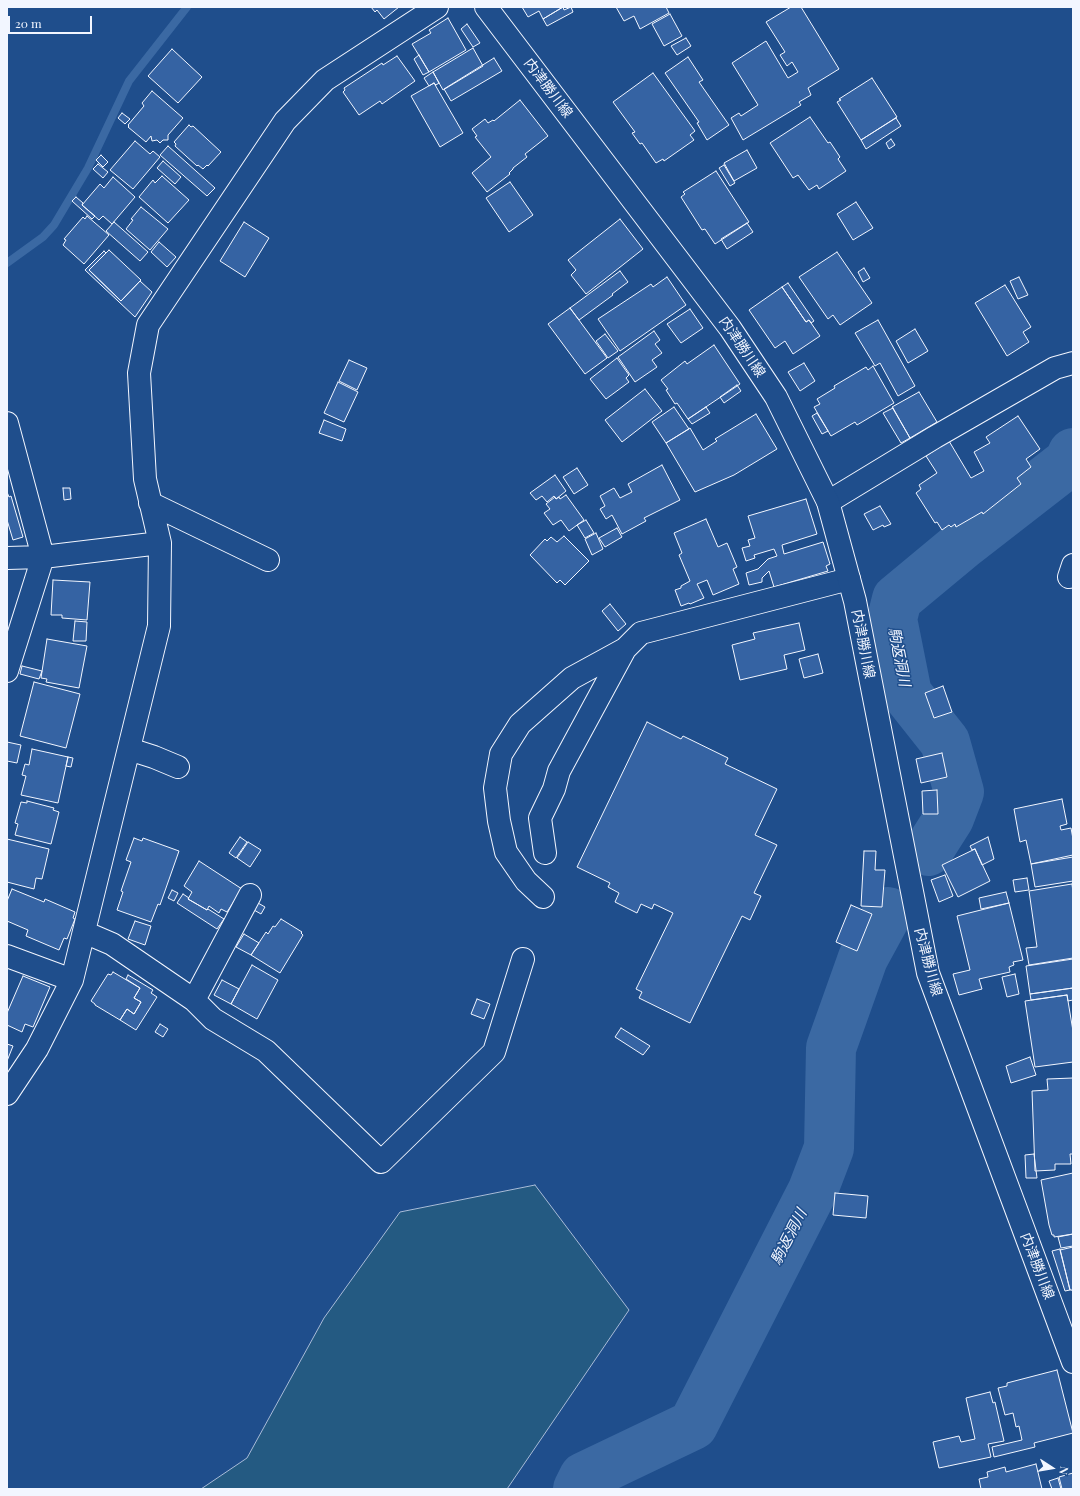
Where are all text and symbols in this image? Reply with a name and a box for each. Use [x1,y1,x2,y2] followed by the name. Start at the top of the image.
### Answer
[10,8,94,34] scale bar
[15,15,42,31] text: 20 m
[520,55,576,121] street label: 内津勝川線
[715,313,769,381] street label: 内津勝川線
[848,608,878,680] street label: 内津勝川線
[884,626,914,688] water label: 駒返洞川
[911,926,945,998] street label: 内津勝川線
[767,1206,811,1268] water label: 駒返洞川
[1017,1230,1057,1302] street label: 内津勝川線
[1032,1448,1072,1488] north arrow
[1056,1465,1072,1476] text: N

